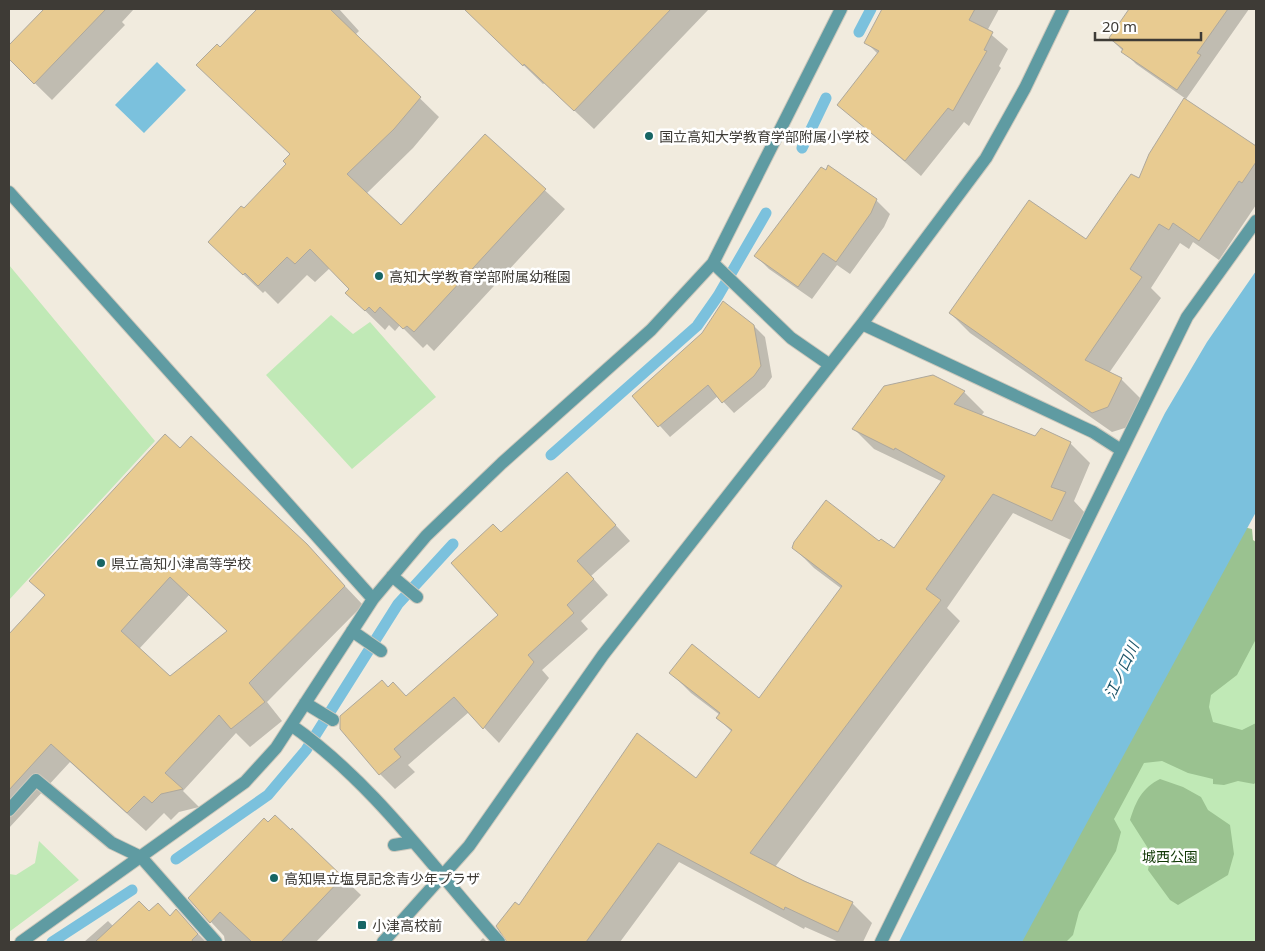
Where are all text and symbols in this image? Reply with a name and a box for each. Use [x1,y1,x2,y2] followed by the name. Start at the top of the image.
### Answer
[1095,10,1201,42] scale bar
[1102,16,1137,36] text: 20 m
[659,127,869,146] place label: 国立高知大学教育学部附属小学校
[643,130,655,142] marker: 国立高知大学教育学部附属小学校
[389,267,571,286] place label: 高知大学教育学部附属幼稚園
[373,270,385,282] marker: 高知大学教育学部附属幼稚園
[111,554,251,573] place label: 県立高知小津高等学校
[95,557,107,569] marker: 県立高知小津高等学校
[1099,637,1144,701] water label: 江ノ口川
[1142,847,1198,866] park label: 城西公園
[284,869,480,888] place label: 高知県立塩見記念青少年プラザ
[268,872,280,884] marker: 高知県立塩見記念青少年プラザ
[372,916,442,935] place label: 小津高校前
[356,919,368,931] marker: 小津高校前

